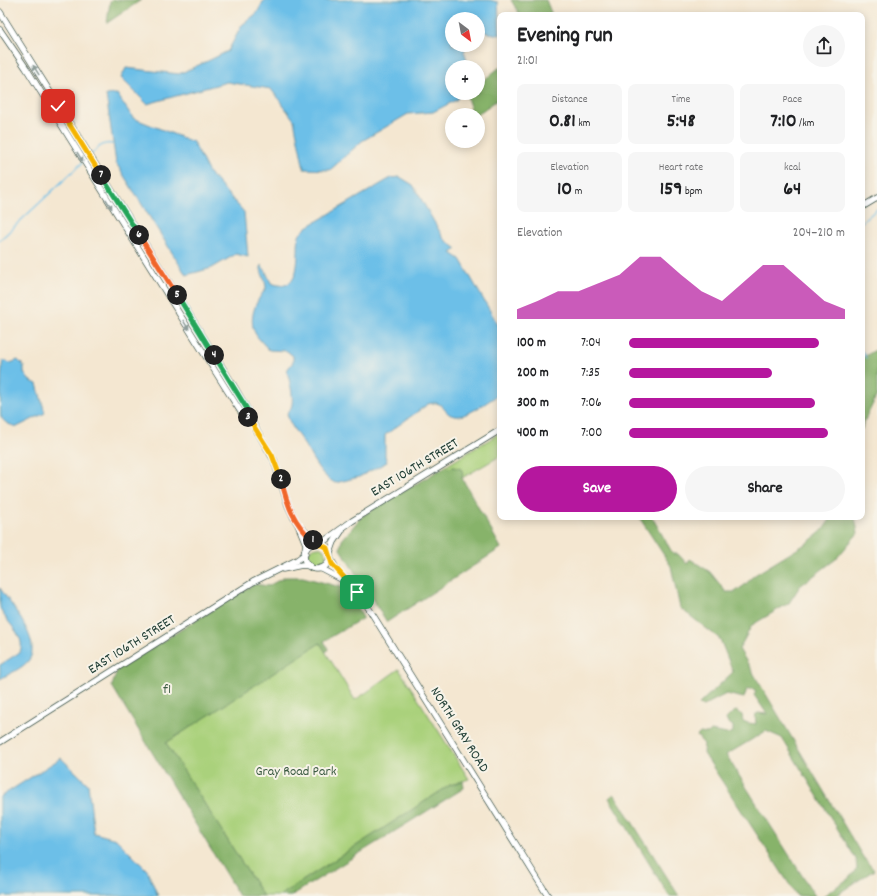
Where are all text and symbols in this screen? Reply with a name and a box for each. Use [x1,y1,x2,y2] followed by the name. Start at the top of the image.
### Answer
[445,12,485,52] north arrow
[445,12,485,148] map controls
[517,21,613,52] text: Evening run
[803,25,845,67] button: share
[517,52,538,71] text: 21:01
[445,60,485,100] button: +
[33,64,40,76] one-way arrow
[41,89,75,123] pin
[552,92,588,108] text: Distance
[672,92,690,108] text: Time
[783,92,802,108] text: Pace
[47,95,69,117] icon: check
[445,108,485,148] button: −
[549,108,576,136] text: 0.81
[667,108,695,136] text: 5:48
[770,108,797,136] text: 7:10
[576,116,590,132] text: km
[797,116,814,132] text: /km
[77,151,84,163] one-way arrow
[551,160,589,176] text: Elevation
[659,160,703,176] text: Heart rate
[784,160,801,176] text: kcal
[91,165,111,185] pin: 7
[99,167,103,183] text: 7
[557,176,572,204] text: 10
[660,176,682,204] text: 159
[783,176,801,204] text: 64
[572,184,582,200] text: m
[682,184,702,200] text: bpm
[106,198,113,209] one-way arrow
[517,224,562,243] text: Elevation
[793,224,845,243] text: 204–210 m
[129,225,149,245] pin: 6
[136,227,142,243] text: 6
[167,285,187,305] pin: 5
[174,287,180,303] text: 5
[182,320,190,331] one-way arrow
[517,334,546,353] text: 100 m
[581,334,601,353] text: 7:04
[204,345,224,365] pin: 4
[212,347,216,363] text: 4
[517,364,549,383] text: 200 m
[581,364,600,383] text: 7:35
[517,394,549,413] text: 300 m
[581,394,602,413] text: 7:06
[238,407,258,427] pin: 3
[246,409,250,425] text: 3
[517,424,548,443] text: 400 m
[581,424,602,443] text: 7:00
[367,434,463,502] street label: EAST 106TH STREET
[517,466,677,512] button: Save
[685,466,845,512] button: Share
[271,469,291,489] pin: 2
[279,471,283,487] text: 2
[303,530,323,550] pin: 1
[312,532,314,548] text: 1
[340,575,374,609] pin
[346,581,368,603] icon: arrive
[85,610,180,680] street label: EAST 106TH STREET
[163,680,171,700] park label: f1
[425,683,493,777] street label: NORTH GRAY ROAD
[256,762,337,782] park label: Gray Road Park

